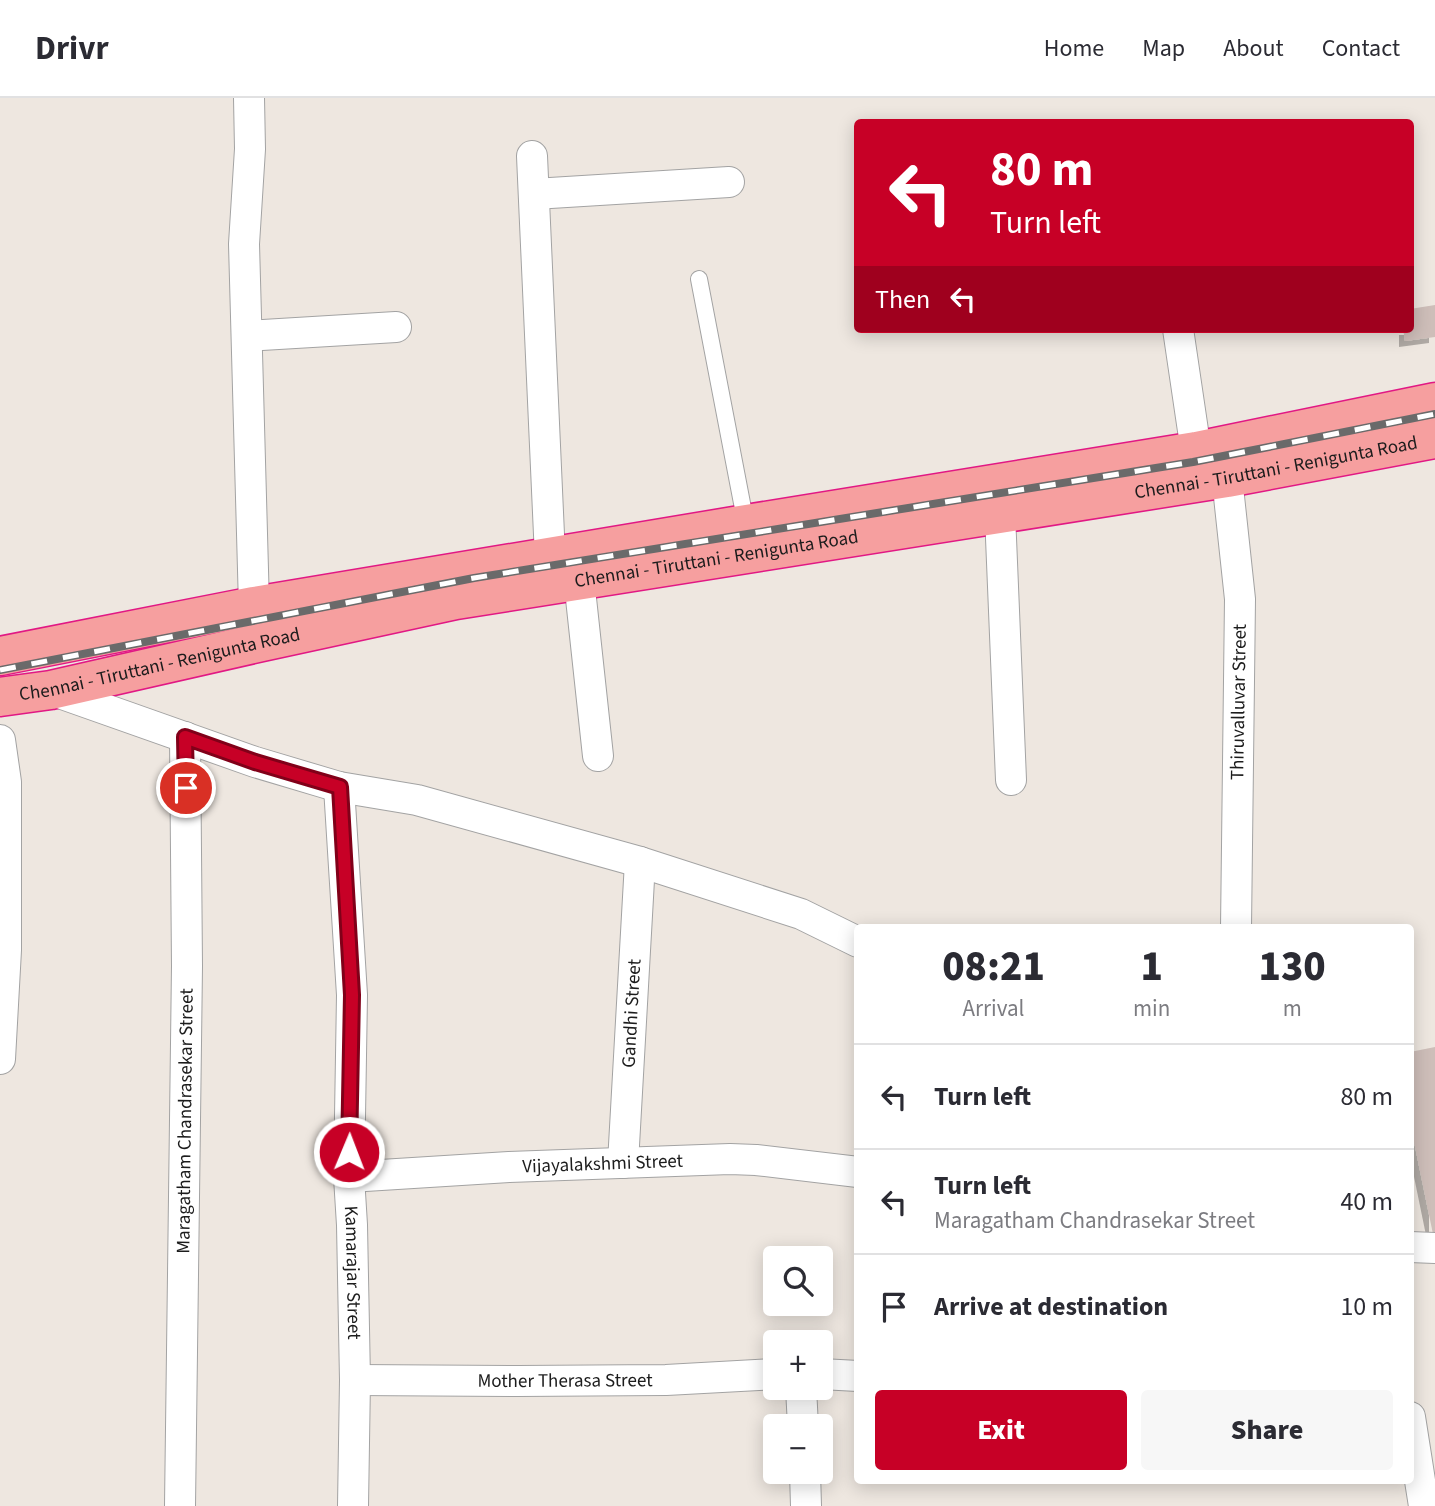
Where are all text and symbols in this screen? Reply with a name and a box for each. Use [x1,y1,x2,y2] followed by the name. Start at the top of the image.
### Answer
[35,25,109,72] text: Drivr
[1044,31,1104,66] text: Home
[1142,31,1185,66] text: Map
[1223,31,1284,66] text: About
[1322,31,1400,66] text: Contact
[990,135,1094,205] text: 80 m
[875,147,966,238] icon: left
[990,200,1101,246] text: Turn left
[944,280,982,318] icon: left
[875,281,930,318] text: Then
[1133,429,1420,506] street label: Chennai - Tiruttani - Renigunta Road
[573,523,860,595] street label: Chennai - Tiruttani - Renigunta Road
[17,621,303,708] street label: Chennai - Tiruttani - Renigunta Road
[1224,623,1254,780] street label: Thiruvalluvar Street
[156,758,216,818] pin
[167,769,205,807] icon: arrive
[942,937,1045,997] text: 08:21
[1140,937,1163,997] text: 1
[1259,937,1326,997] text: 130
[615,958,648,1068] street label: Gandhi Street
[170,988,200,1254] street label: Maragatham Chandrasekar Street
[963,992,1024,1025] text: Arrival
[1133,992,1170,1025] text: min
[1283,992,1302,1025] text: m
[875,1078,913,1116] icon: left
[934,1078,1031,1115] text: Turn left
[1340,1078,1393,1115] text: 80 m
[312,1115,386,1189] position arrow
[522,1147,684,1180] street label: Vijayalakshmi Street
[934,1167,1031,1204] text: Turn left
[875,1183,913,1221] icon: left
[1340,1183,1393,1220] text: 40 m
[934,1204,1255,1237] text: Maragatham Chandrasekar Street
[337,1205,368,1340] street label: Kamarajar Street
[763,1246,833,1484] map controls
[763,1246,833,1316] button: search
[875,1288,913,1326] icon: arrive
[934,1288,1168,1325] text: Arrive at destination
[1340,1288,1393,1325] text: 10 m
[763,1330,833,1400] button: +
[477,1367,653,1394] street label: Mother Therasa Street
[875,1390,1127,1470] button: Exit
[1141,1390,1393,1470] button: Share
[763,1414,833,1484] button: −

